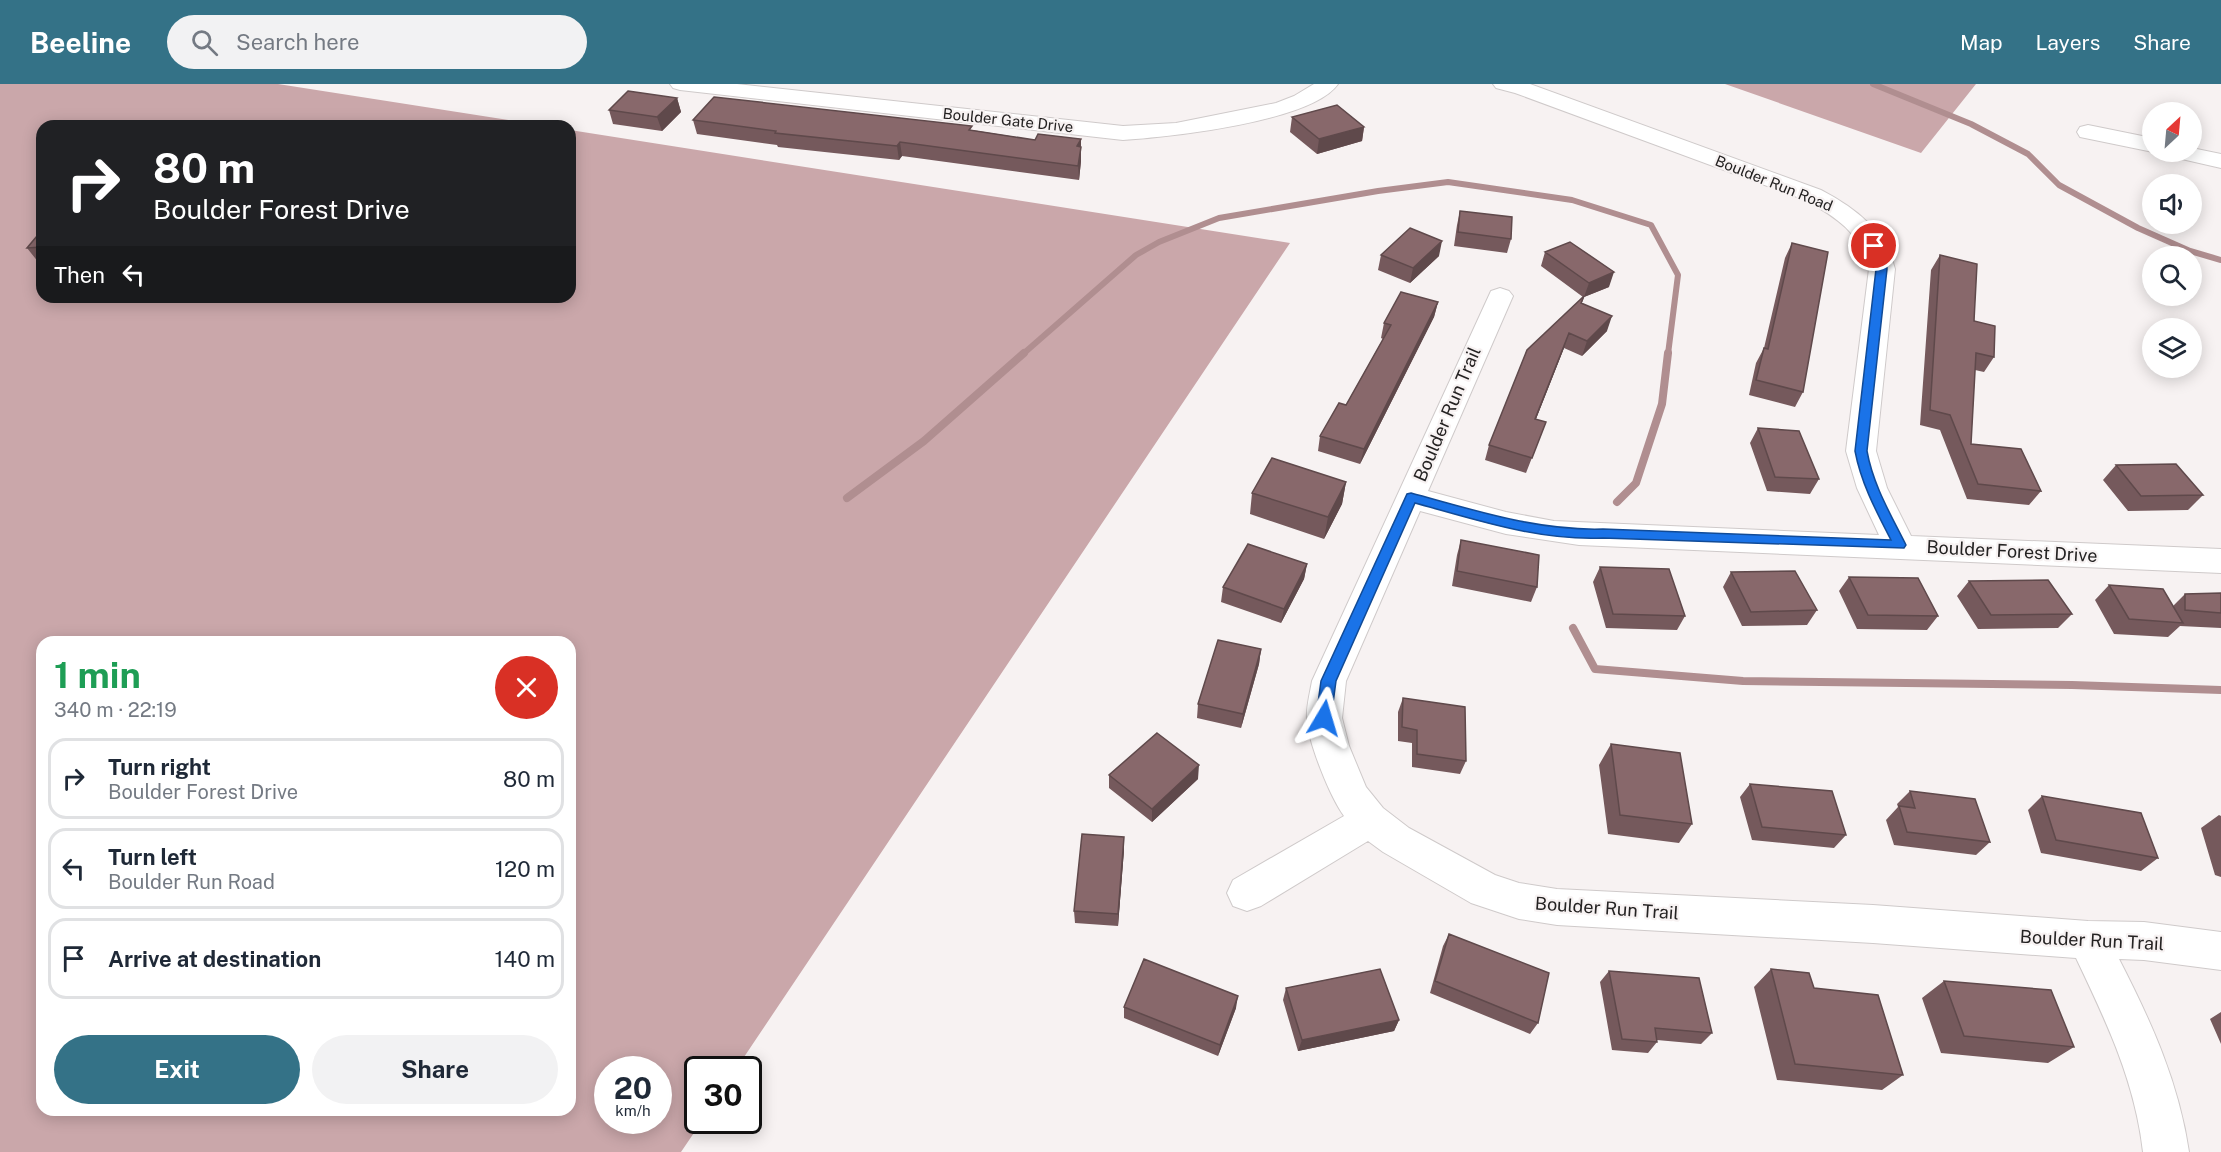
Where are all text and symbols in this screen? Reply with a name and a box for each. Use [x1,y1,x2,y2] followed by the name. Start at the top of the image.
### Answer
[167,15,587,69] search box
[30,26,131,59] text: Beeline
[188,26,221,59] icon: search
[236,29,360,55] text: Search here
[1960,30,2003,55] text: Map
[2036,30,2100,55] text: Layers
[2133,30,2191,55] text: Share
[2142,102,2202,162] north arrow
[2142,102,2202,378] map controls
[942,105,1074,135] street label: Boulder Gate Drive
[153,143,255,192] text: 80 m
[54,144,132,222] icon: right
[1713,152,1835,214] street label: Boulder Run Road
[2142,174,2202,234] button: sound
[153,193,410,225] text: Boulder Forest Drive
[1848,220,1899,271] pin
[1857,229,1890,262] icon: arrive
[2142,246,2202,306] button: search
[117,258,150,291] icon: left
[54,262,105,288] text: Then
[2142,318,2202,378] button: layers
[1409,343,1485,485] street label: Boulder Run Trail
[1926,536,2098,566] street label: Boulder Forest Drive
[54,654,141,696] text: 1 min
[495,656,558,719] button: close
[1292,686,1356,750] position arrow
[54,698,177,722] text: 340 m · 22:19
[108,754,211,780] text: Turn right
[57,762,90,795] icon: right
[503,766,555,792] text: 80 m
[108,780,298,804] text: Boulder Forest Drive
[108,844,197,870] text: Turn left
[57,852,90,885] icon: left
[495,856,555,882] text: 120 m
[108,870,275,894] text: Boulder Run Road
[1534,892,1680,924] street label: Boulder Run Trail
[2019,926,2165,954] street label: Boulder Run Trail
[57,942,90,975] icon: arrive
[108,946,321,972] text: Arrive at destination
[494,946,555,972] text: 140 m
[54,1035,300,1104] button: Exit
[312,1035,558,1104] button: Share
[684,1056,762,1134] speed limit sign: 30
[614,1070,652,1106] text: 20
[615,1102,651,1119] text: km/h

